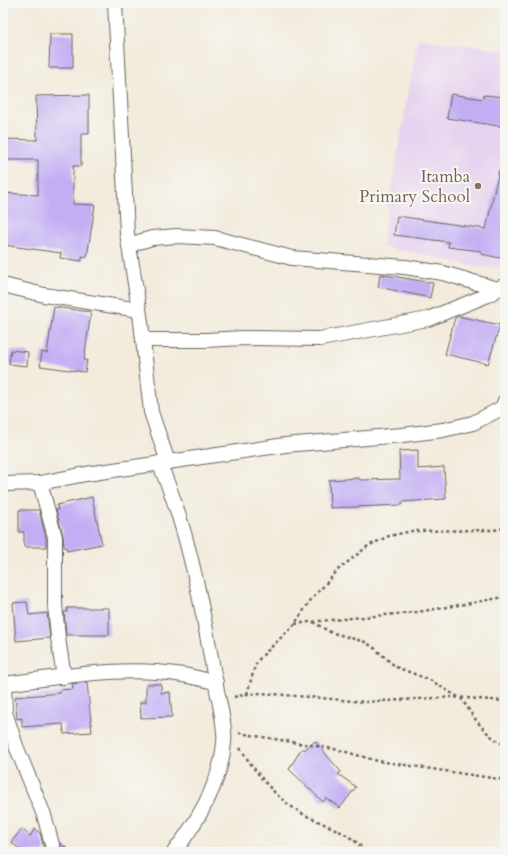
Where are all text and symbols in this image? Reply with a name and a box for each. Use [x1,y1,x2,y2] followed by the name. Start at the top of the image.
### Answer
[359,165,471,208] place label: Itamba Primary School
[473,181,483,191] marker: Itamba Primary School

